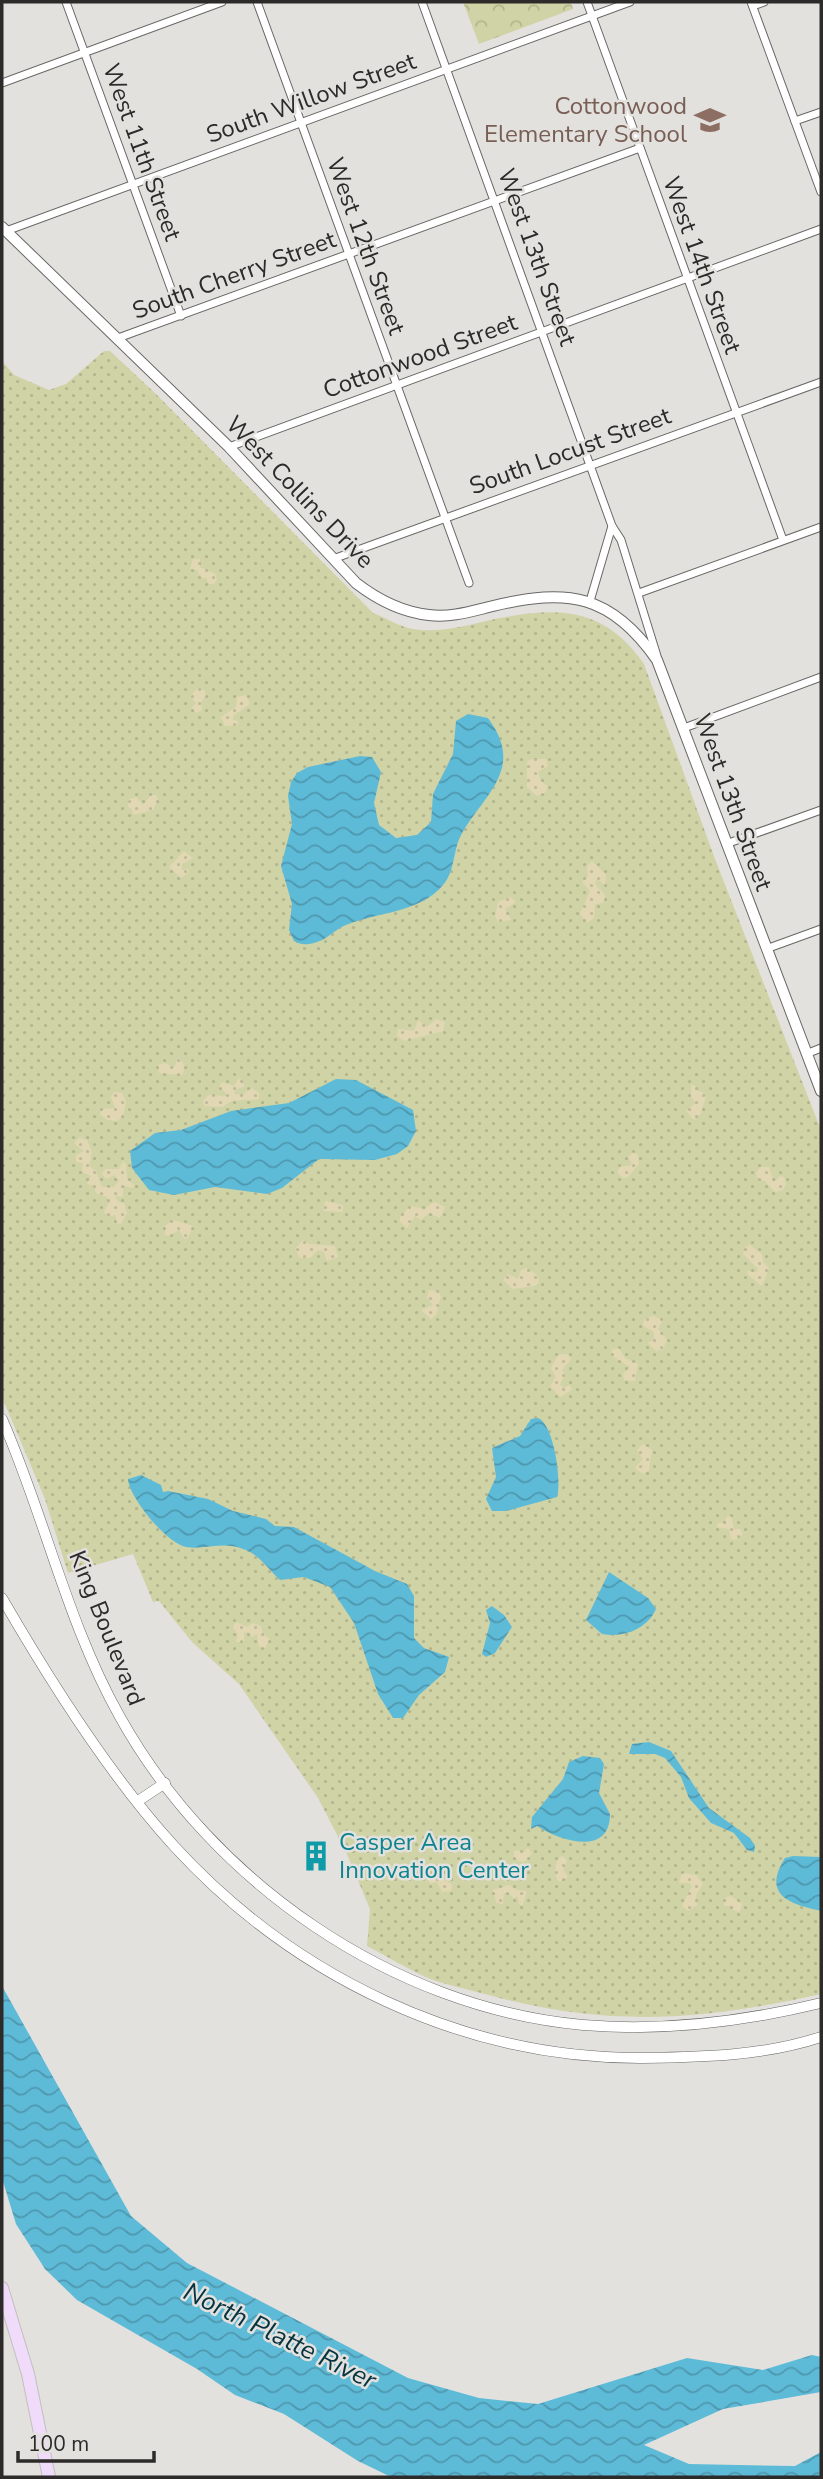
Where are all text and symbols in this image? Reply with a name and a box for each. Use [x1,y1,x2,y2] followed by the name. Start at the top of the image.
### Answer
[202,45,421,151] street label: South Willow Street
[95,59,189,246] street label: West 11th Street
[484,90,687,150] place label: Cottonwood Elementary School
[693,103,727,137] school or university icon: Cottonwood Elementary School
[319,153,413,340] street label: West 12th Street
[490,164,584,351] street label: West 13th Street
[655,172,749,359] street label: West 14th Street
[128,223,341,327] street label: South Cherry Street
[319,306,522,406] street label: Cottonwood Street
[465,399,676,502] street label: South Locust Street
[219,409,381,575] street label: West Collins Drive
[686,709,780,896] street label: West 13th Street
[61,1546,153,1710] street label: King Boulevard
[339,1826,529,1886] place label: Casper Area Innovation Center
[299,1839,333,1873] building icon: Casper Area Innovation Center
[178,2274,383,2398] water label: North Platte River
[18,2420,154,2464] scale bar
[28,2430,89,2458] text: 100 m

